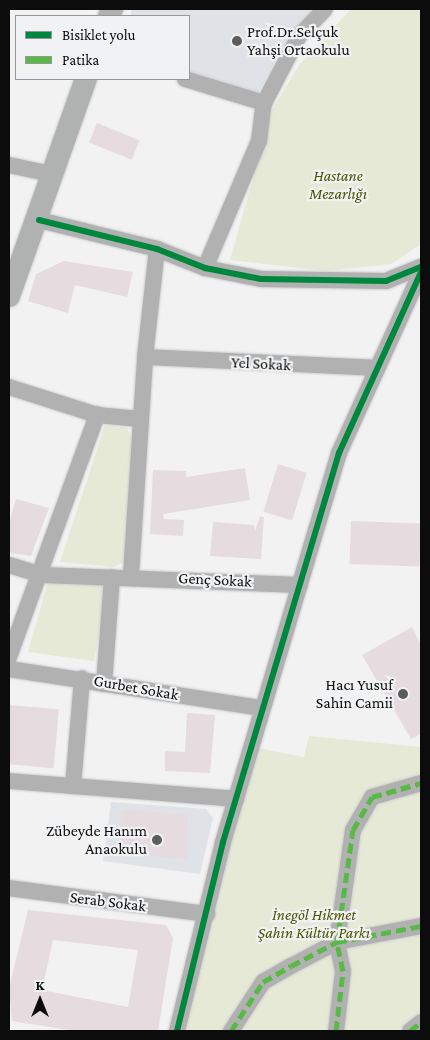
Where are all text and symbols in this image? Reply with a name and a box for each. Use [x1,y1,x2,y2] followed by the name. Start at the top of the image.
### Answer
[15,15,190,80] legend
[247,22,350,60] place label: Prof.Dr.Selçuk Yahşi Ortaokulu
[62,27,136,43] text: Bisiklet yolu
[231,35,243,47] marker: Prof.Dr.Selçuk Yahşi Ortaokulu
[62,52,99,68] text: Patika
[309,166,367,204] park label: Hastane Mezarlığı
[231,353,291,375] street label: Yel Sokak
[178,568,252,592] street label: Genç Sokak
[92,671,180,705] street label: Gurbet Sokak
[316,675,393,713] place label: Hacı Yusuf Sahin Camii
[397,688,409,700] marker: Hacı Yusuf Sahin Camii
[46,821,147,859] place label: Zübeyde Hanım Anaokulu
[151,834,163,846] marker: Zübeyde Hanım Anaokulu
[69,888,147,916] street label: Serab Sokak
[258,905,370,943] park label: İnegöl Hikmet Şahin Kültür Parkı
[15,975,65,1025] north arrow
[36,977,44,993] text: K

